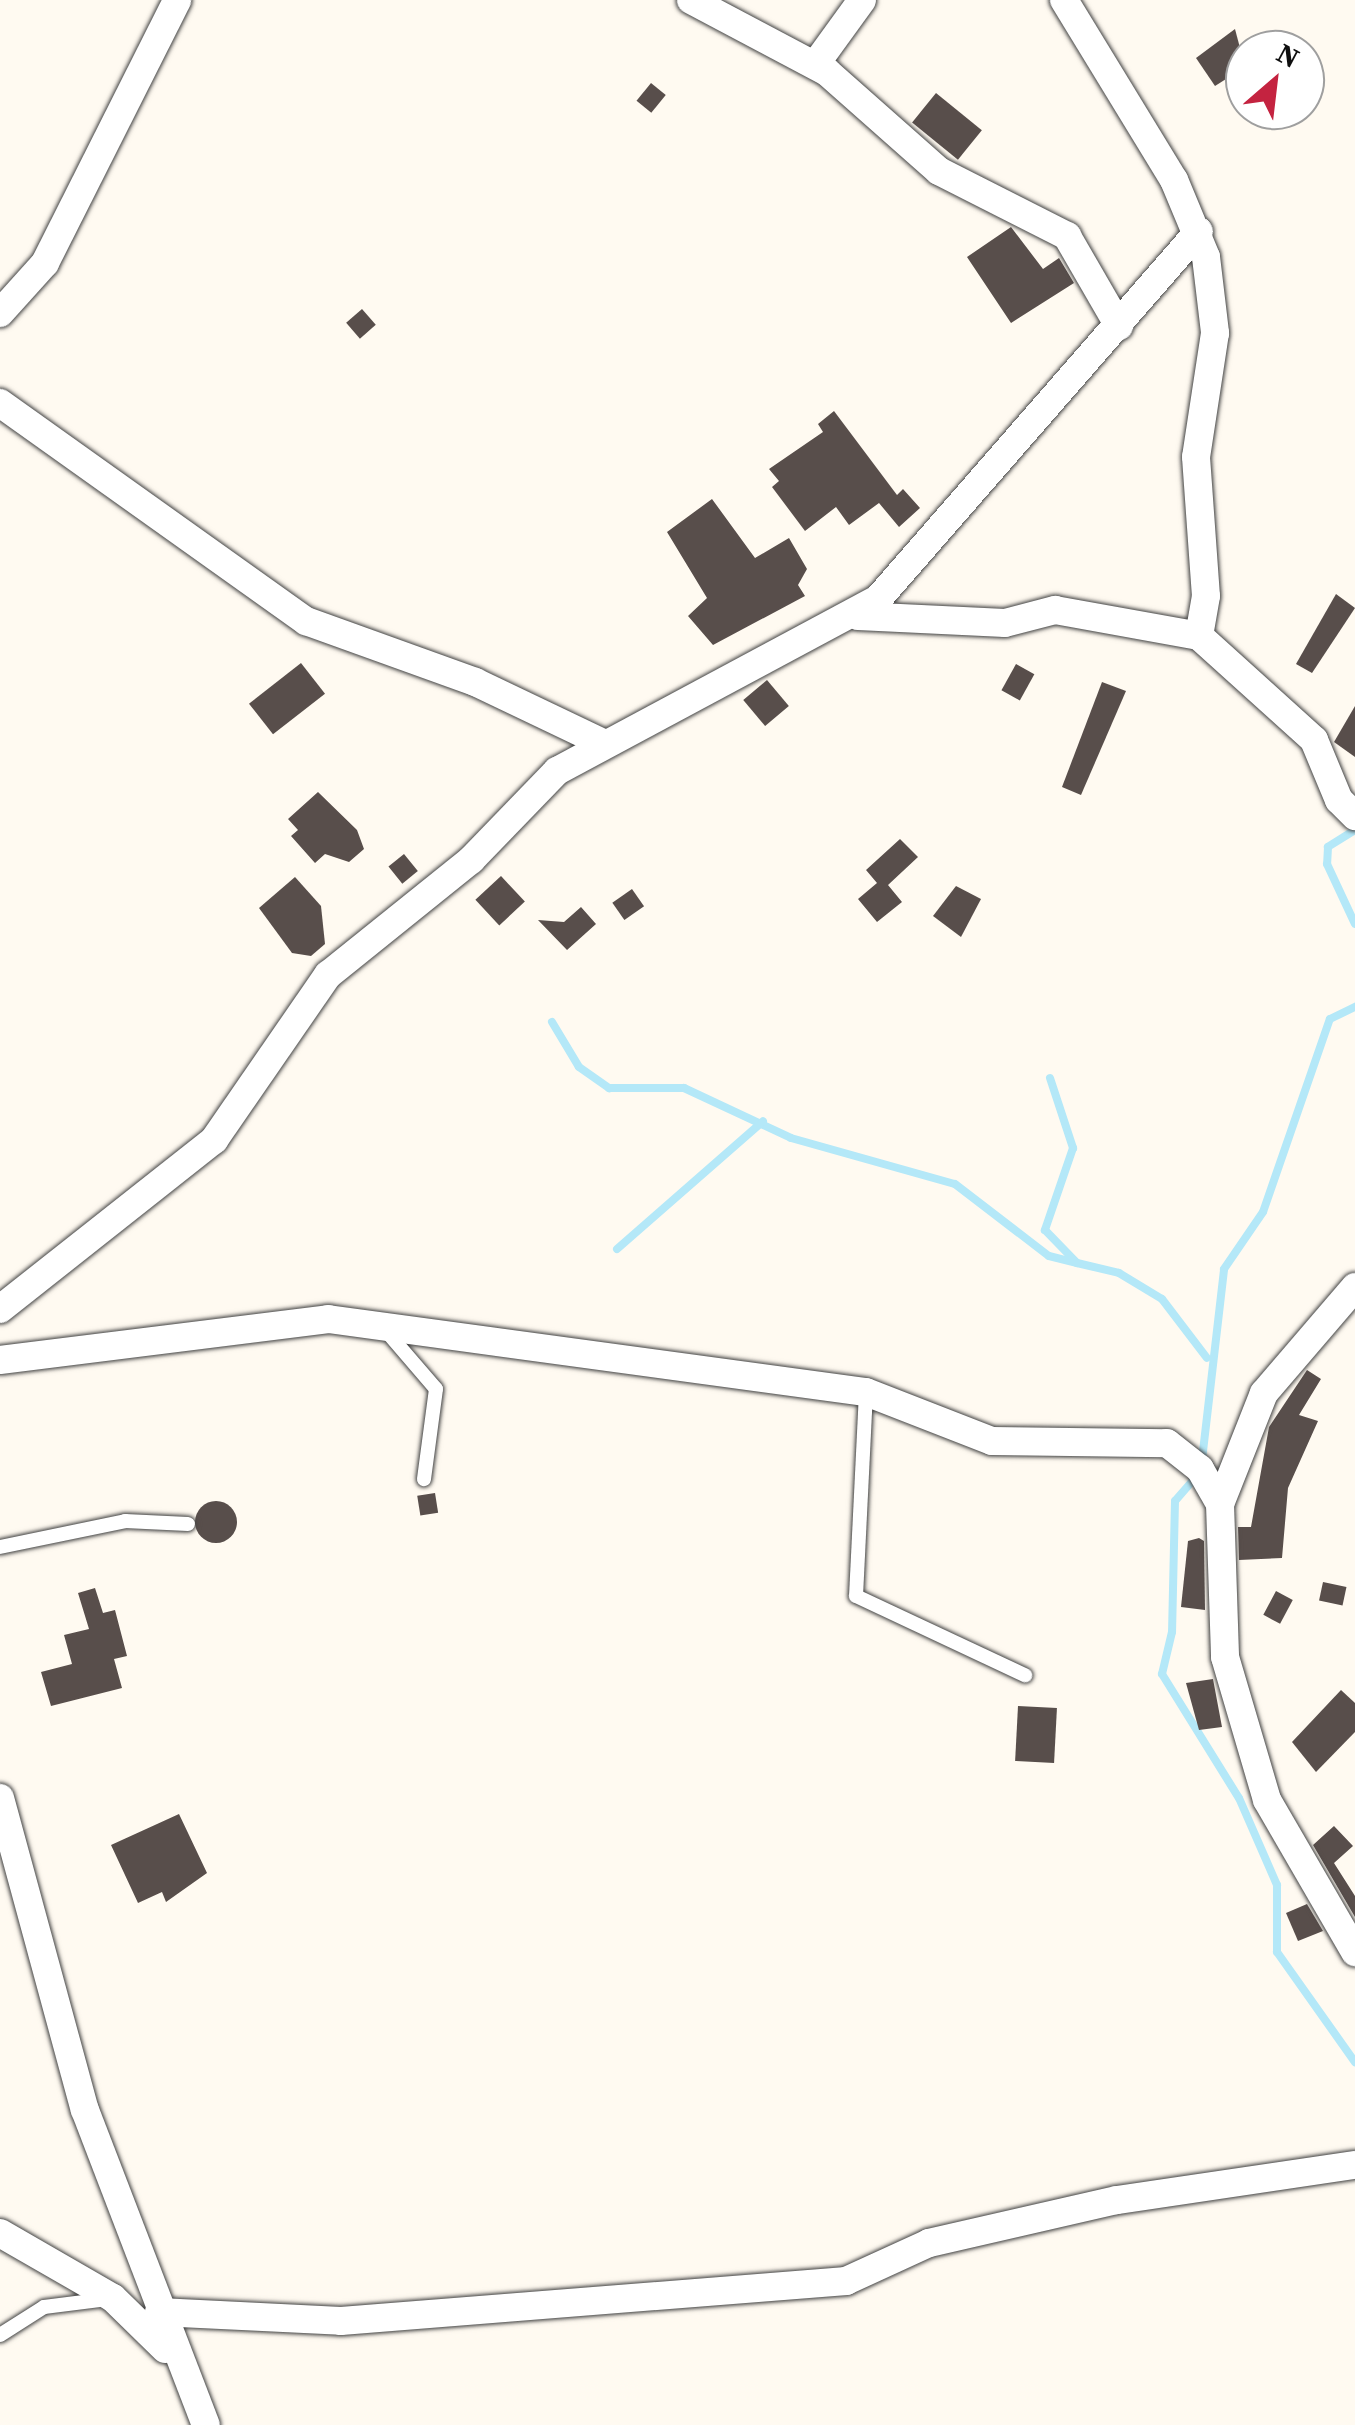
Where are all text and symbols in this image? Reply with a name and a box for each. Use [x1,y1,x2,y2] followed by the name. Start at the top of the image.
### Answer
[1225,30,1325,130] north arrow
[1270,34,1306,77] text: N

